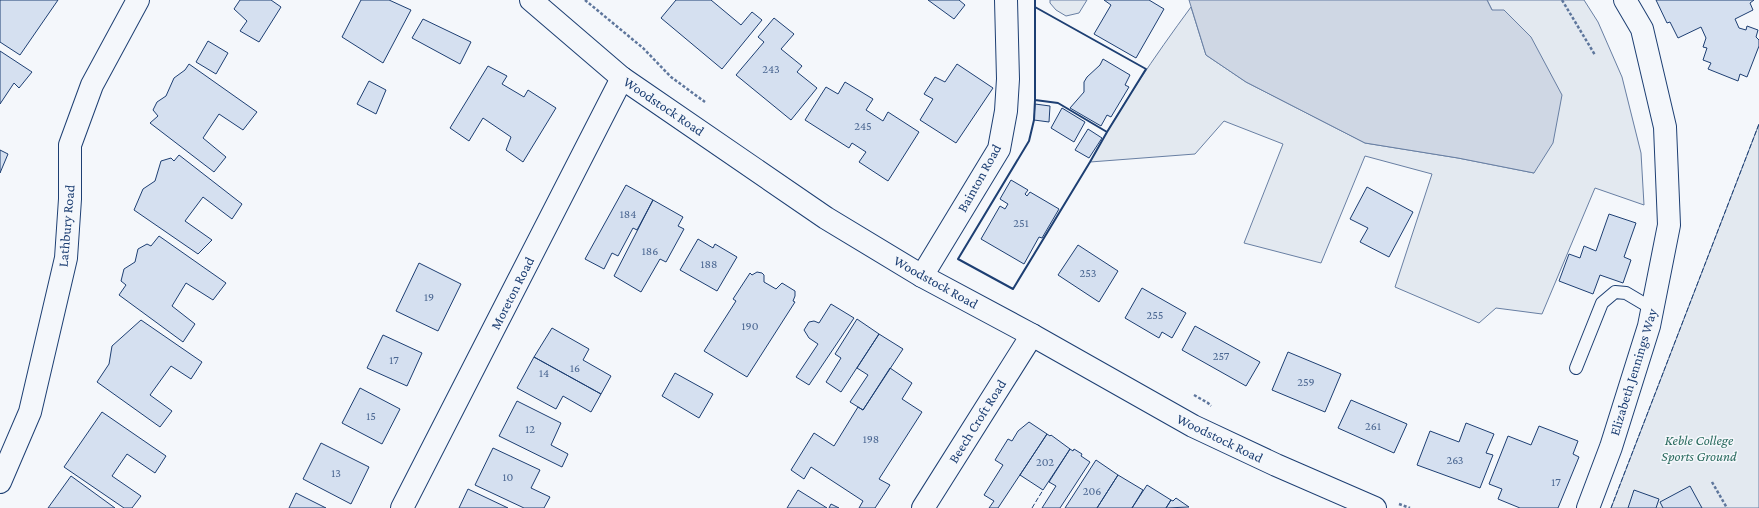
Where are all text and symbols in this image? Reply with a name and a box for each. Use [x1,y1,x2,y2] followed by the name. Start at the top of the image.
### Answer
[762,62,780,76] house number: 243
[621,73,708,139] street label: Woodstock Road
[854,119,872,133] house number: 245
[954,141,1005,215] street label: Bainton Road
[54,183,78,268] street label: Lathbury Road
[620,207,636,221] house number: 184
[1013,216,1029,230] house number: 251
[642,244,658,258] house number: 186
[891,252,982,312] street label: Woodstock Road
[487,253,537,332] street label: Moreton Road
[701,257,717,271] house number: 188
[1080,266,1097,280] house number: 253
[424,290,434,304] house number: 19
[1606,306,1660,437] street label: Elizabeth Jennings Way
[1147,308,1163,322] house number: 255
[742,319,759,333] house number: 190
[1213,349,1230,363] house number: 257
[389,353,399,367] house number: 17
[570,361,580,375] house number: 16
[539,366,549,380] house number: 14
[1297,375,1315,389] house number: 259
[945,376,1009,466] street label: Beech Croft Road
[366,409,376,423] house number: 15
[1174,410,1266,466] street label: Woodstock Road
[1365,419,1381,433] house number: 261
[525,422,535,436] house number: 12
[863,432,879,446] house number: 198
[1661,432,1737,464] park label: Keble College Sports Ground
[1446,453,1464,467] house number: 263
[1036,455,1054,469] house number: 202
[331,466,341,480] house number: 13
[503,470,514,484] house number: 10
[1551,475,1561,489] house number: 17
[1083,484,1101,498] house number: 206

